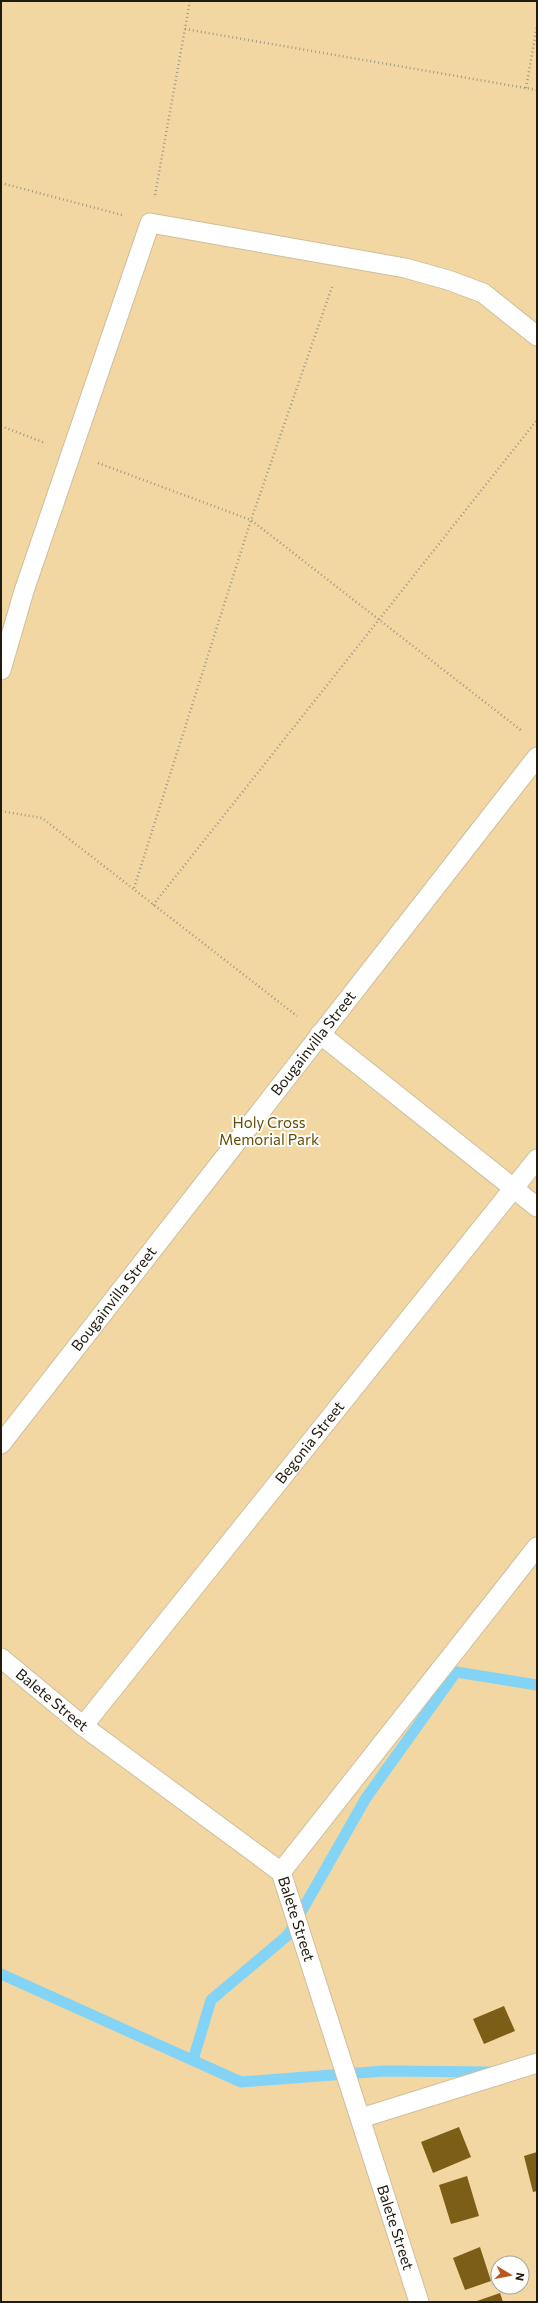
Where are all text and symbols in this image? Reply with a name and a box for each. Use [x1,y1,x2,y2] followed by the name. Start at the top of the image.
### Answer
[266,987,359,1099] street label: Bougainvilla Street
[219,1113,319,1148] park label: Holy Cross Memorial Park
[67,1242,160,1354] street label: Bougainvilla Street
[271,1397,347,1487] street label: Begonia Street
[13,1664,92,1735] street label: Balete Street
[275,1874,319,1964] street label: Balete Street
[374,2182,418,2272] street label: Balete Street
[490,2255,530,2295] north arrow
[513,2272,527,2282] text: N

